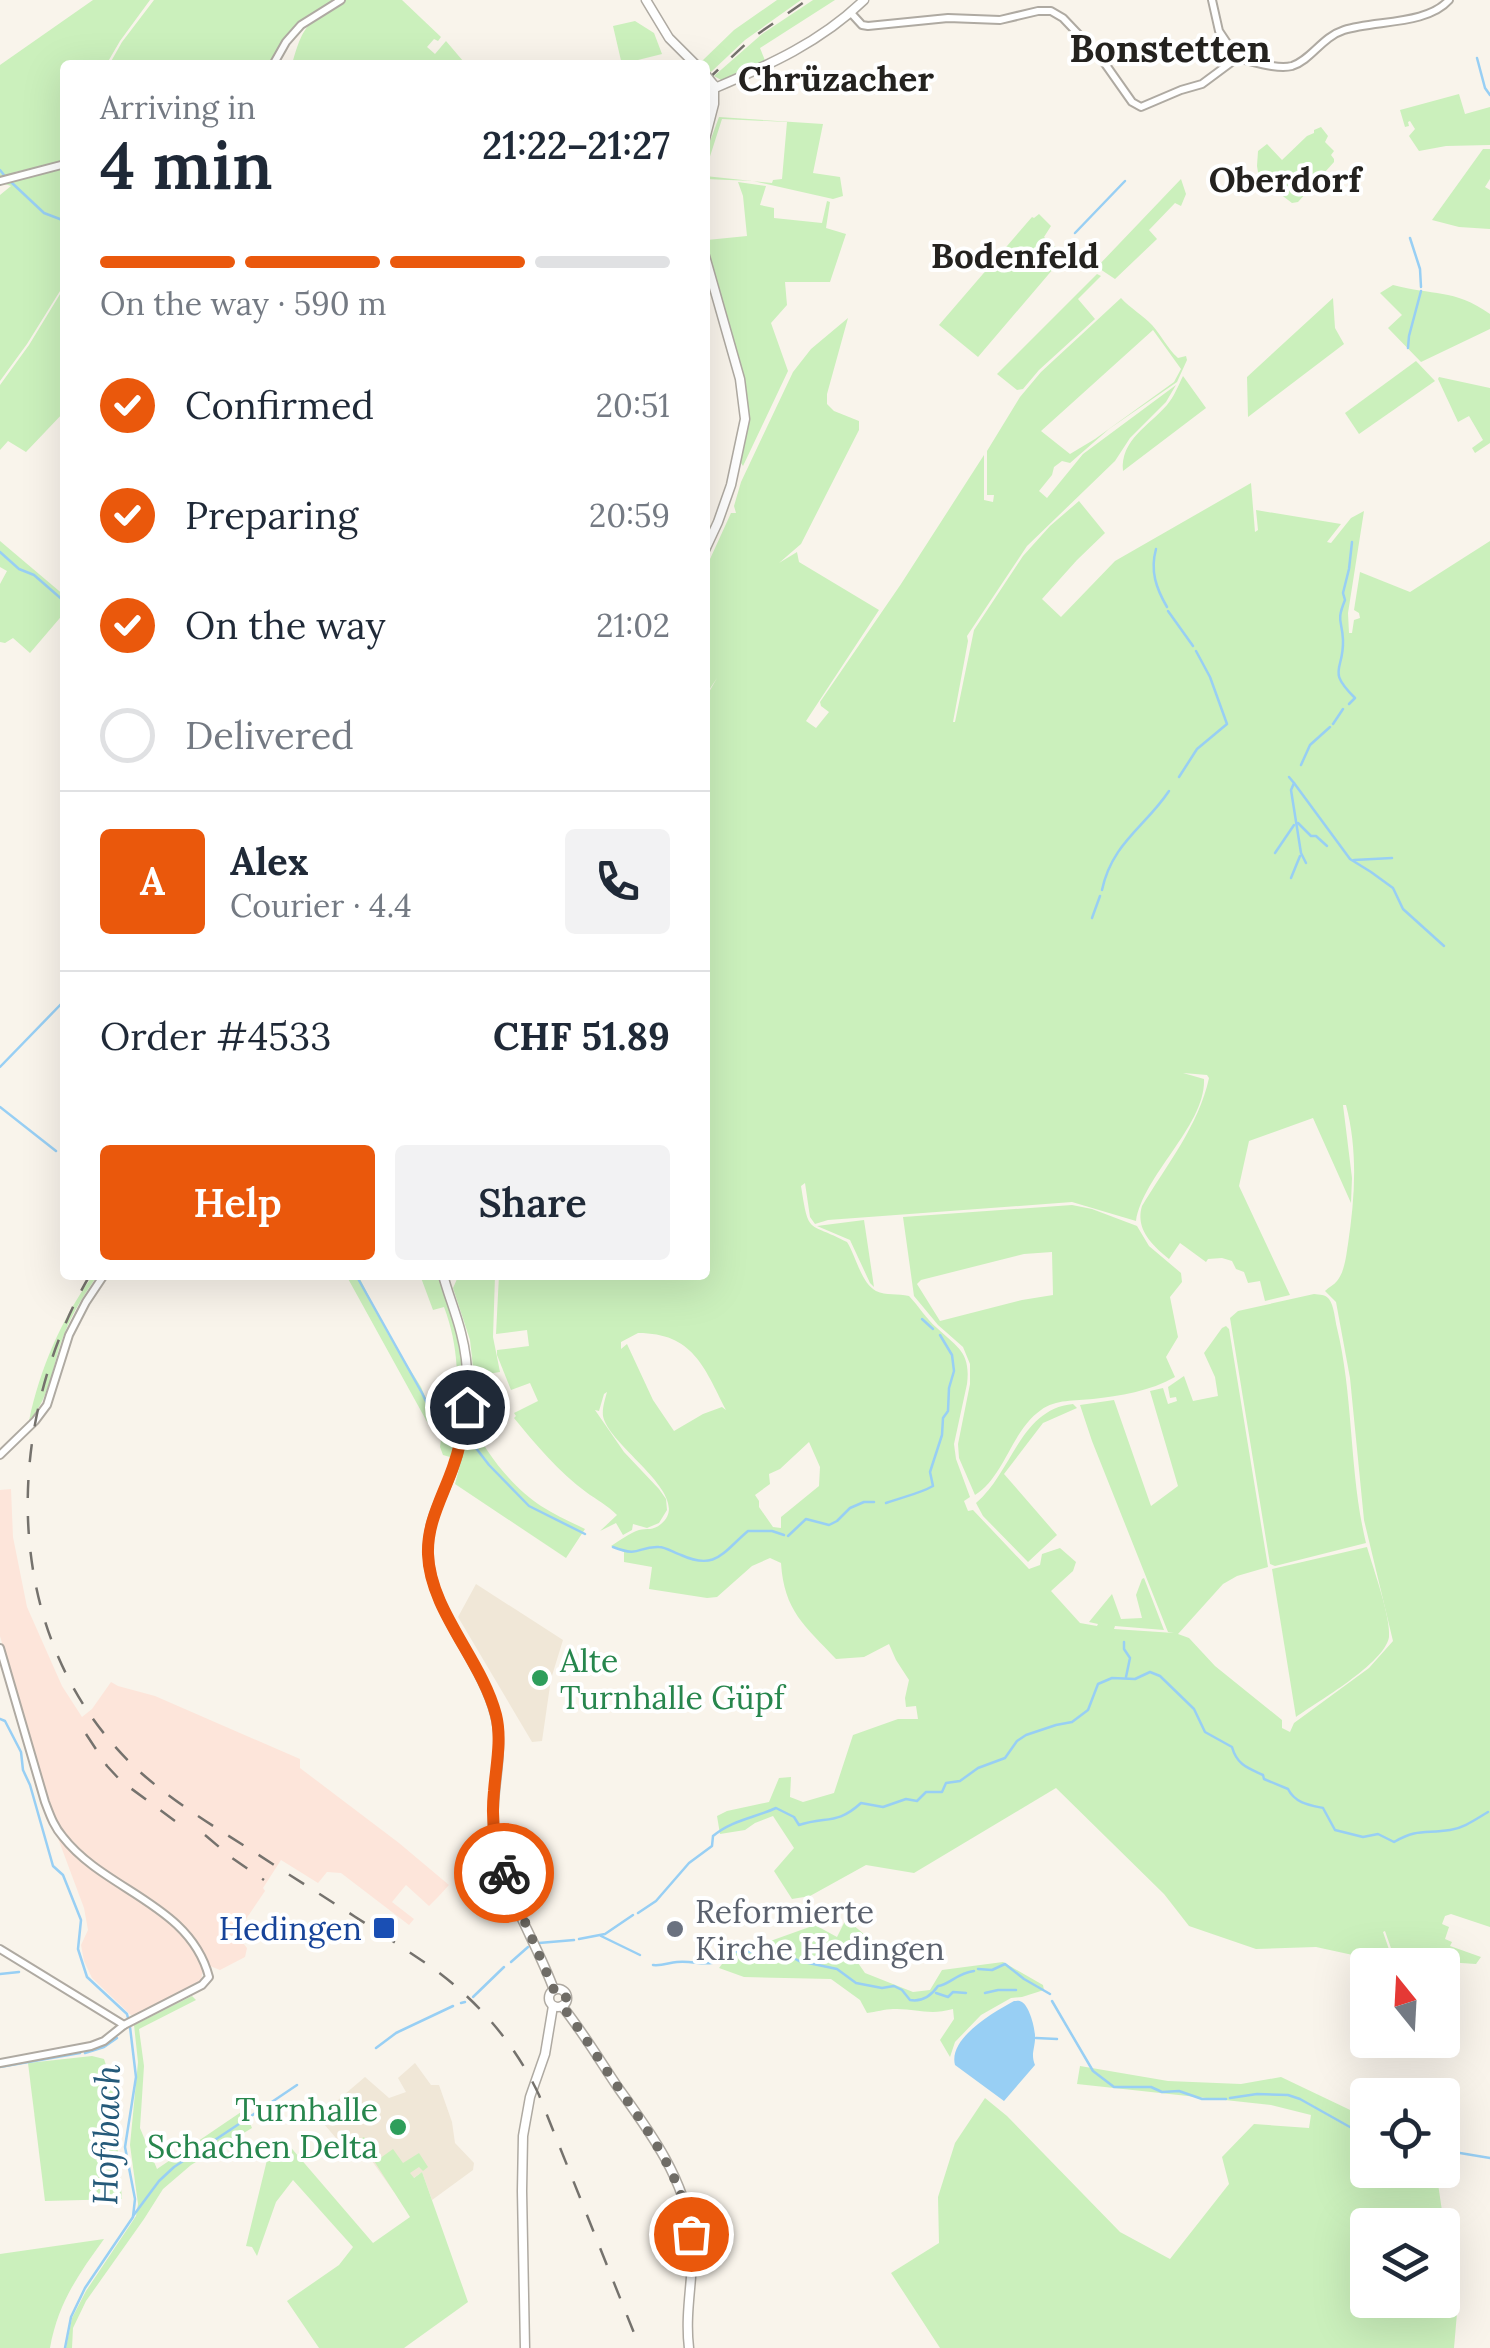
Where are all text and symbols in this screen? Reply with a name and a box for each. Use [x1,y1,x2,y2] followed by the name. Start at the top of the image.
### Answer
[1069,24,1271,72] district label: Bonstetten
[738,56,934,101] district label: Chrüzacher
[100,87,256,128] text: Arriving in
[482,121,670,169] text: 21:22–21:27
[100,124,273,207] text: 4 min
[1209,157,1363,202] district label: Oberdorf
[931,233,1099,278] district label: Bodenfeld
[100,283,387,324] text: On the way · 590 m
[100,378,155,433] icon: check
[185,381,374,429] text: Confirmed
[596,385,670,426] text: 20:51
[100,488,155,543] icon: check
[185,491,358,539] text: Preparing
[589,495,670,536] text: 20:59
[100,598,155,653] icon: check
[185,601,386,649] text: On the way
[596,605,670,646] text: 21:02
[185,711,354,759] text: Delivered
[565,829,670,934] button: phone
[230,837,309,885] text: Alex
[140,857,165,905] text: A
[230,885,412,926] text: Courier · 4.4
[100,1012,331,1060] text: Order #4533
[493,1012,670,1060] text: CHF 51.89
[100,1145,375,1260] button: Help
[395,1145,670,1260] button: Share
[425,1365,510,1450] pin
[440,1380,495,1435] icon: home
[559,1640,787,1718] place label: Alte Turnhalle Güpf
[529,1667,551,1689] marker: Alte Turnhalle Güpf
[454,1823,554,1923] courier
[477,1846,532,1901] icon: bike
[695,1891,945,1969] place label: Reformierte Kirche Hedingen
[219,1908,362,1949] place label: Hedingen
[371,1915,397,1941] marker: Hedingen
[664,1918,686,1940] marker: Reformierte Kirche Hedingen
[1350,1948,1460,2058] north arrow
[1350,1948,1460,2318] map controls
[82,2064,130,2206] water label: Hofibach
[1350,2078,1460,2188] button: locate
[147,2089,378,2167] place label: Turnhalle Schachen Delta
[387,2116,409,2138] marker: Turnhalle Schachen Delta
[649,2192,734,2277] pin
[664,2207,719,2262] icon: bag
[1350,2208,1460,2318] button: layers

